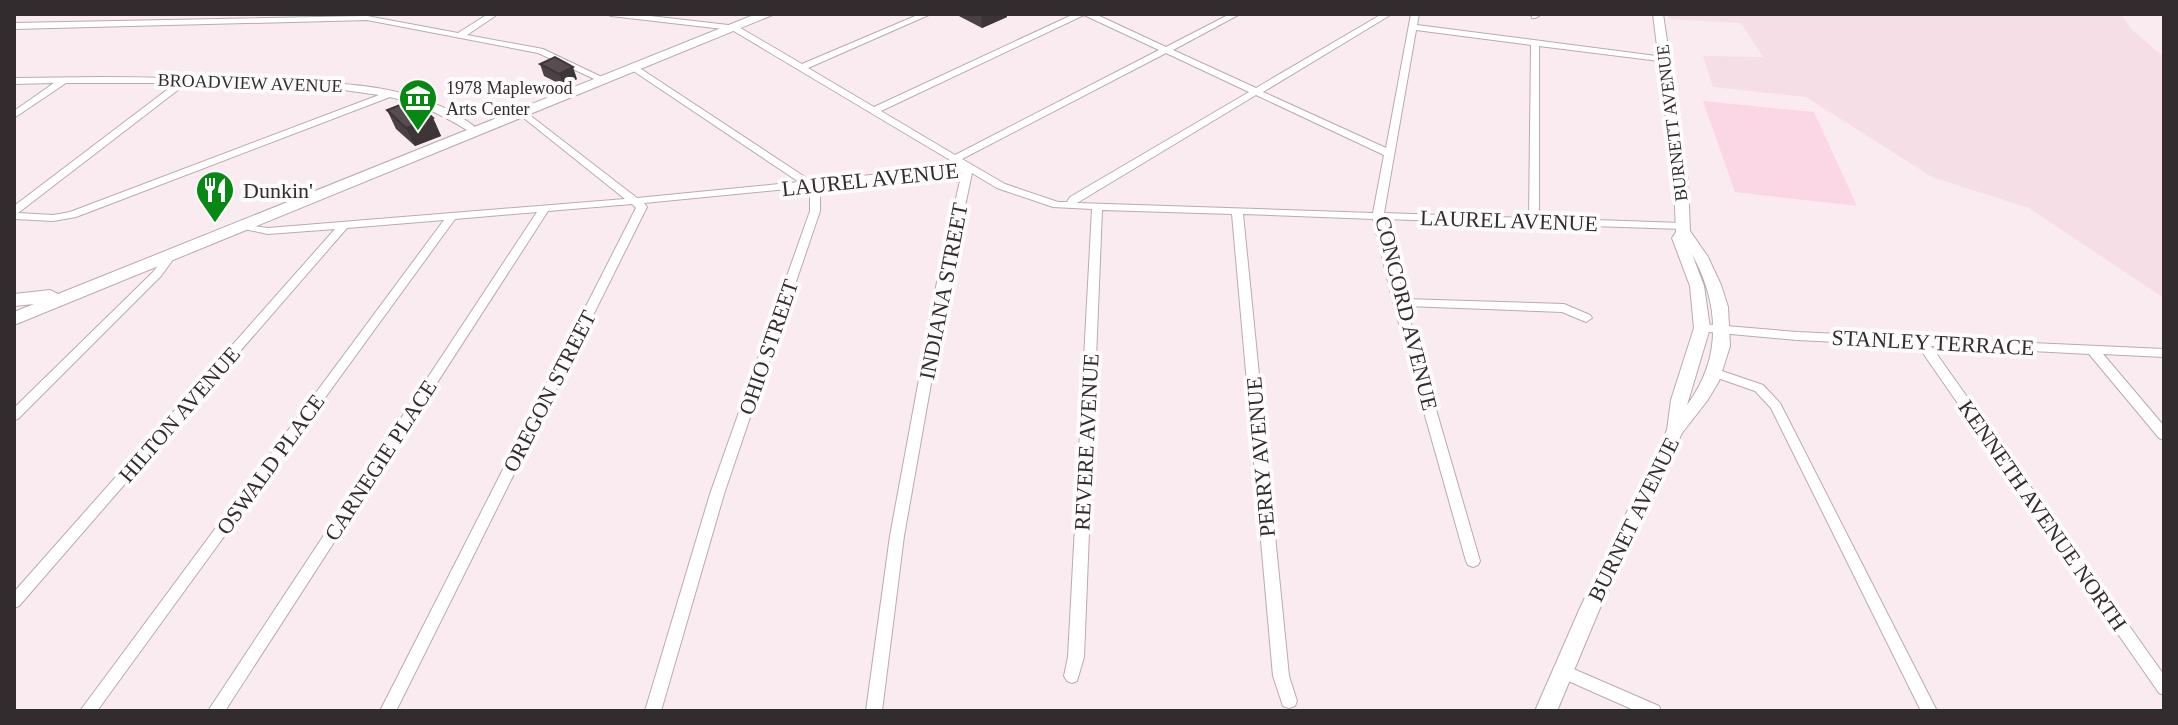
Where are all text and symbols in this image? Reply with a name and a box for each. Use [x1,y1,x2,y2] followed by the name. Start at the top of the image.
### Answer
[1652,43,1692,203] street label: BURNETT AVENUE
[157,70,343,96] street label: BROADVIEW AVENUE
[397,77,439,132] museum icon: 1978 Maplewood Arts Center
[446,78,572,119] place label: 1978 Maplewood Arts Center
[780,158,960,201] street label: LAUREL AVENUE
[194,169,236,224] restaurant icon: Dunkin'
[243,178,313,203] place label: Dunkin'
[914,200,973,381] street label: INDIANA STREET
[1420,205,1598,236] street label: LAUREL AVENUE
[1370,213,1443,413] street label: CONCORD AVENUE
[734,276,803,418] street label: OHIO STREET
[498,306,601,476] street label: OREGON STREET
[1831,325,2035,360] street label: STANLEY TERRACE
[114,341,245,487] street label: HILTON AVENUE
[1069,353,1104,531] street label: REVERE AVENUE
[319,375,442,545] street label: CARNEGIE PLACE
[1241,376,1280,538] street label: PERRY AVENUE
[211,389,330,539] street label: OSWALD PLACE
[1953,395,2132,635] street label: KENNETH AVENUE NORTH
[1583,433,1684,605] street label: BURNET AVENUE

